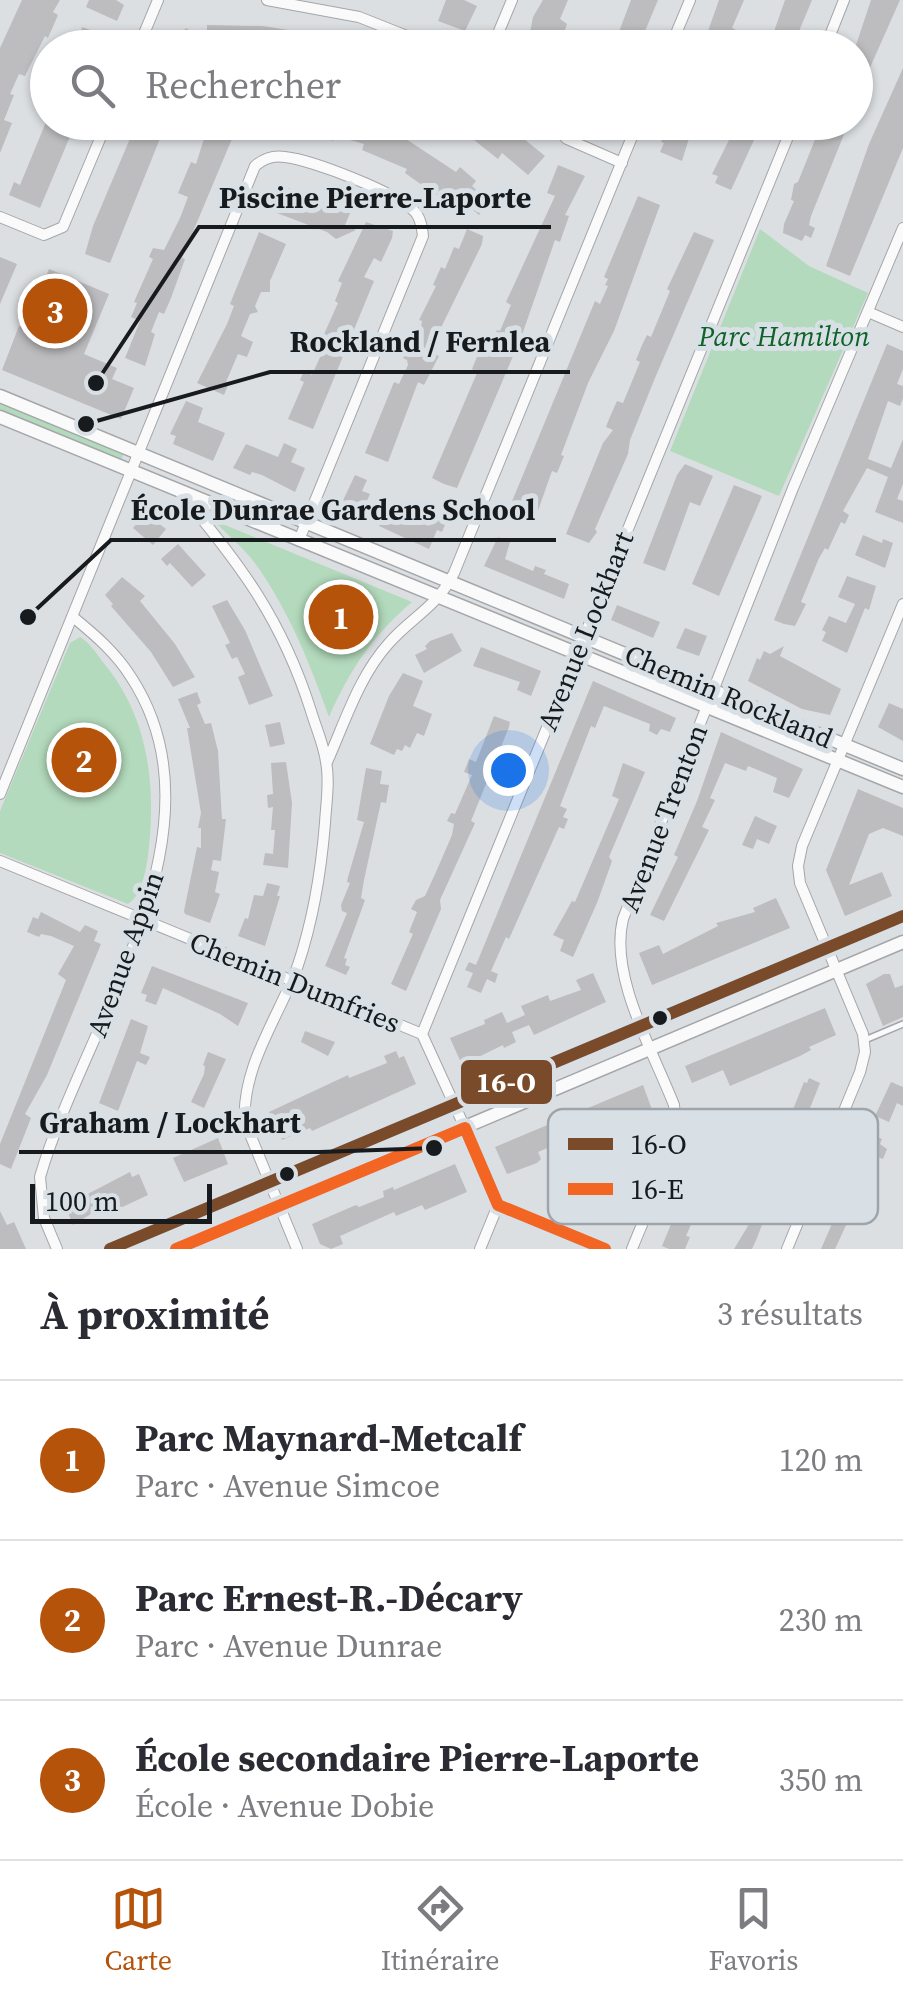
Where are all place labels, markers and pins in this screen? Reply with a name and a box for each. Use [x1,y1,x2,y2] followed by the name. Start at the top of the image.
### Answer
[199,167,551,227] callout: Piscine Pierre-Laporte
[22,274,88,348] pin: 3
[270,312,570,372] callout: Rockland / Fernlea
[111,480,556,540] callout: École Dunrae Gardens School
[308,580,374,654] pin: 1
[52,722,116,798] pin: 2
[650,1008,670,1028] unlabelled marker
[19,1092,320,1152] callout: Graham / Lockhart
[277,1164,297,1184] unlabelled marker

